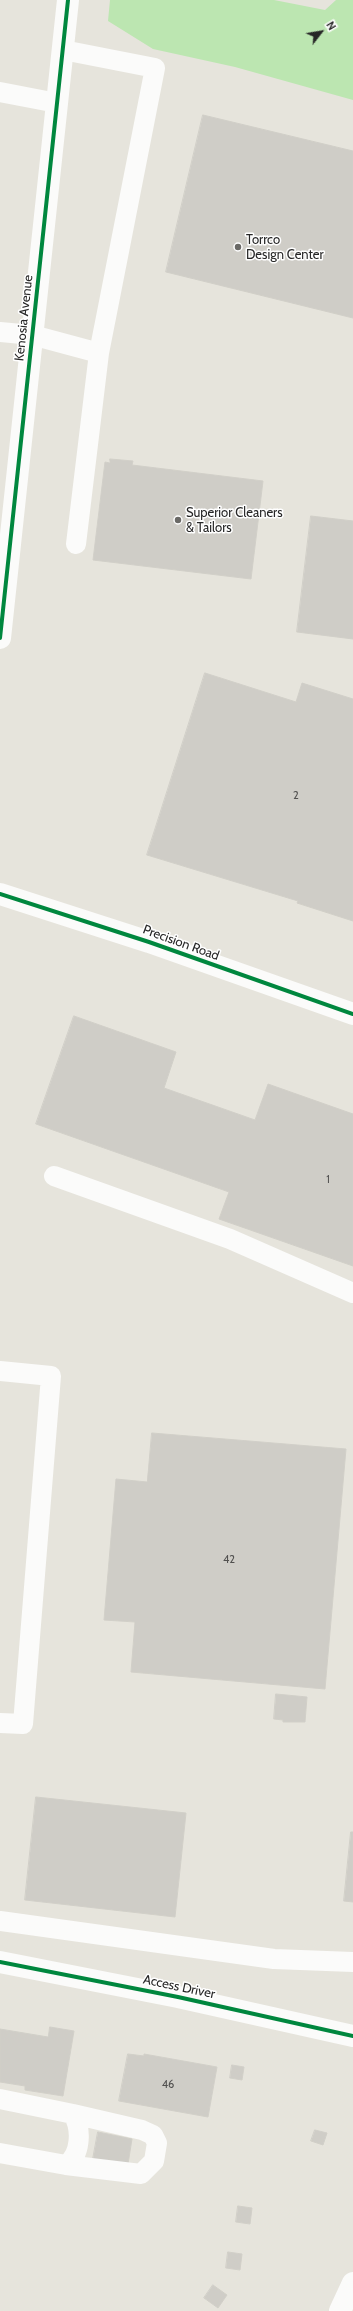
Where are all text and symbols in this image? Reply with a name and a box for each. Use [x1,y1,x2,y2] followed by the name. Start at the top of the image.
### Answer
[301,12,341,52] north arrow
[323,19,339,33] text: N
[246,232,324,263] place label: Torrco Design Center
[233,242,243,252] marker: Torrco Design Center
[12,274,36,362] street label: Kenosia Avenue
[186,505,283,536] place label: Superior Cleaners & Tailors
[173,515,183,525] marker: Superior Cleaners & Tailors
[293,789,299,803] house number: 2
[141,922,221,964] street label: Precision Road
[326,1173,330,1187] house number: 1
[223,1553,235,1567] house number: 42
[142,1972,216,2002] street label: Access Driver
[162,2078,174,2092] house number: 46

